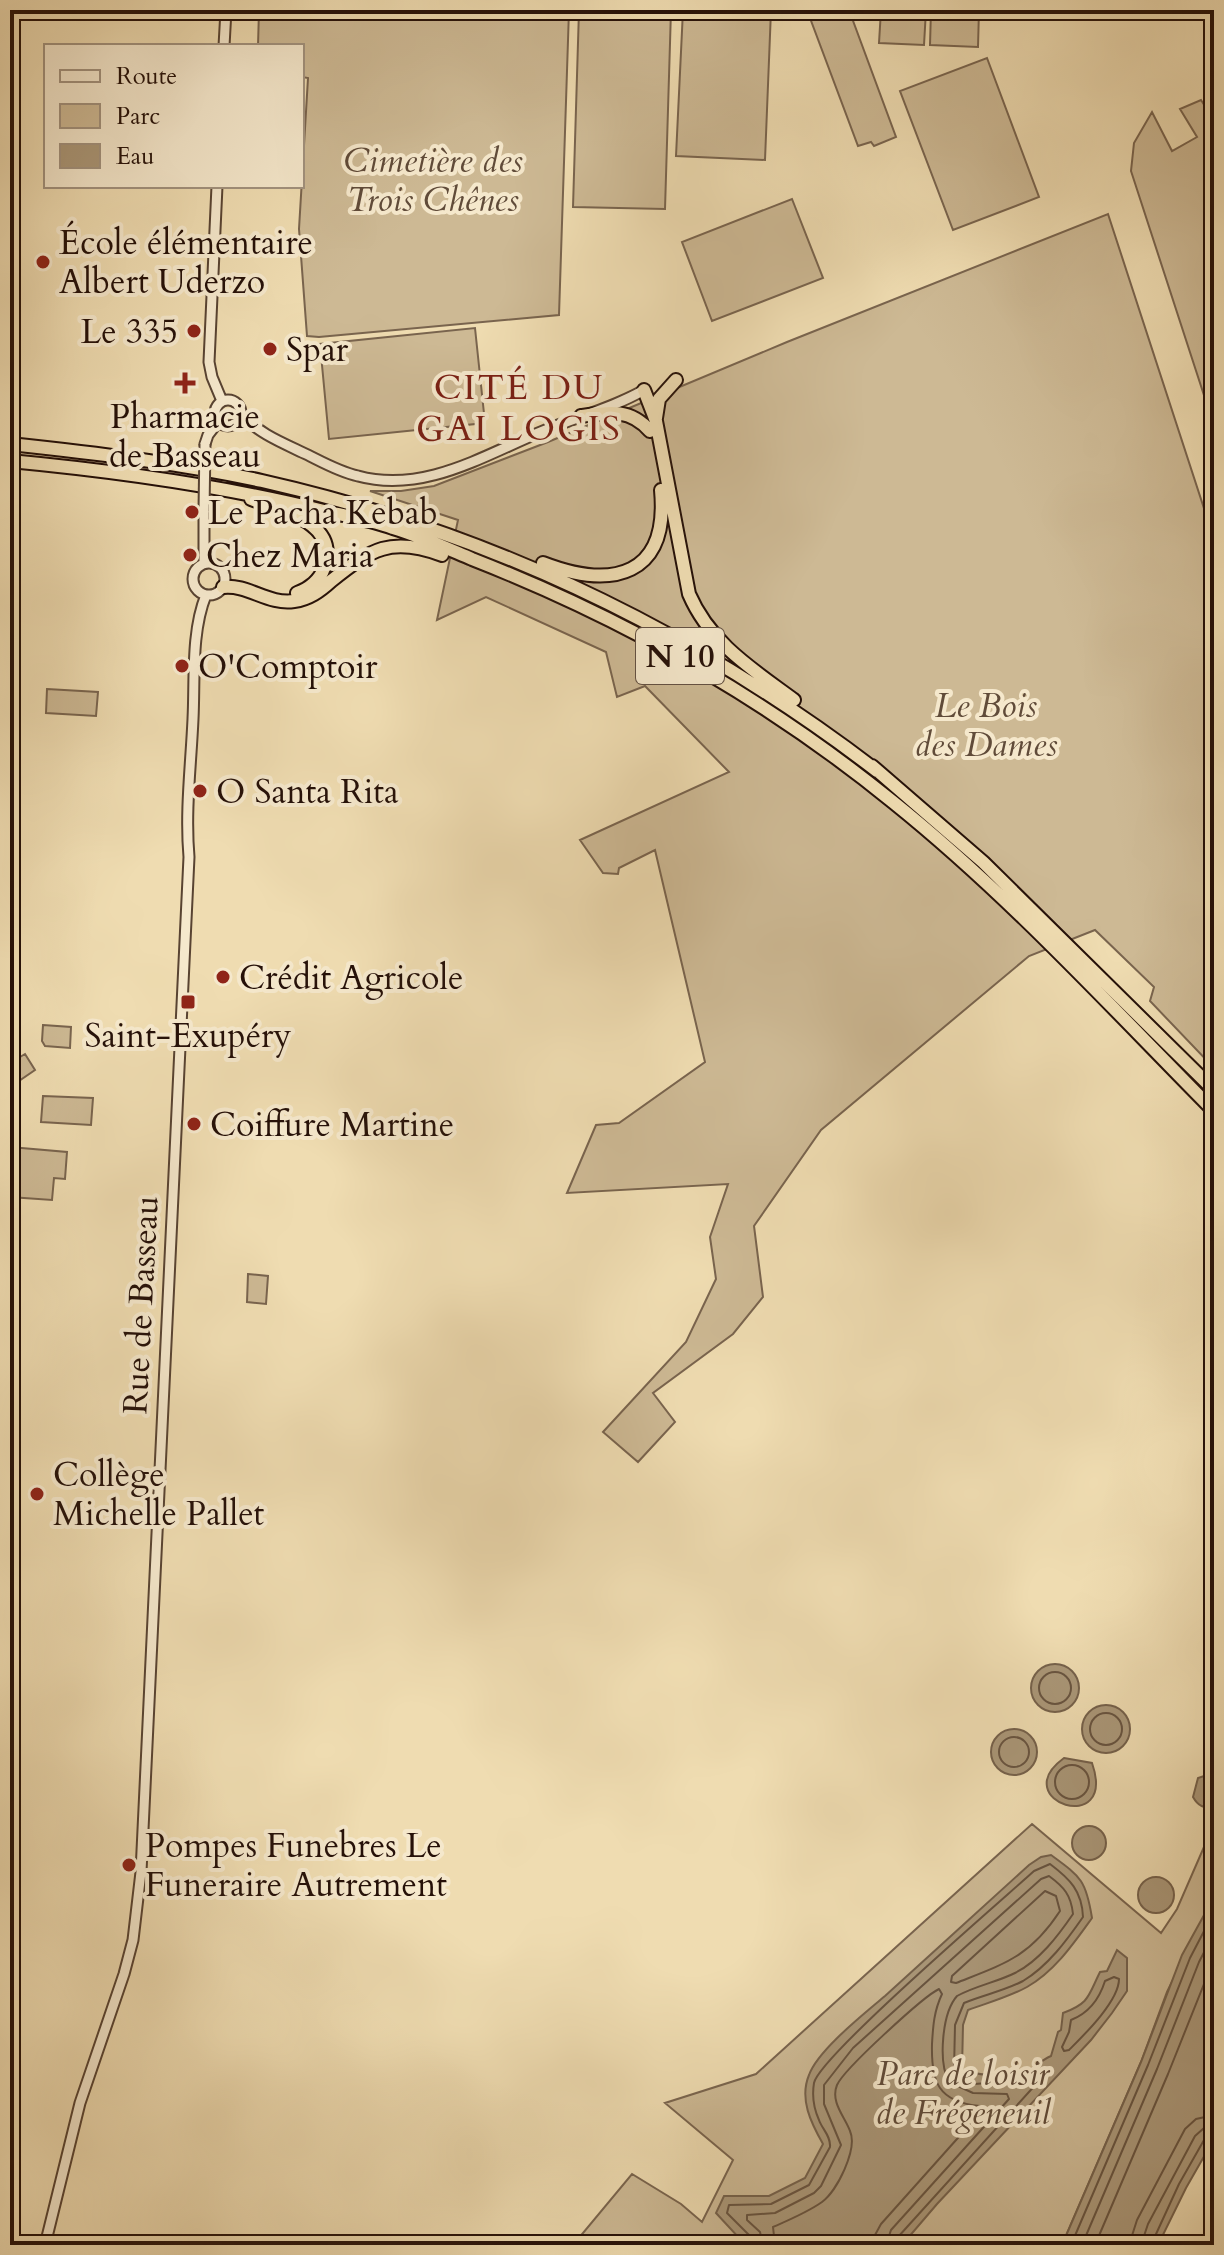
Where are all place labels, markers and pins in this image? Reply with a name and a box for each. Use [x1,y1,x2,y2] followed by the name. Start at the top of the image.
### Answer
[59,220,313,305] place label: École élémentaire Albert Uderzo
[34,253,52,271] marker: École élémentaire Albert Uderzo
[81,309,178,355] place label: Le 335
[185,322,203,340] marker: Le 335
[286,327,349,373] place label: Spar
[261,340,279,358] marker: Spar
[176,374,194,392] marker: Pharmacie de Basseau
[109,394,261,479] place label: Pharmacie de Basseau
[208,490,438,536] place label: Le Pacha Kebab
[183,503,201,521] marker: Le Pacha Kebab
[206,533,374,579] place label: Chez Maria
[181,546,199,564] marker: Chez Maria
[198,644,378,690] place label: O'Comptoir
[173,657,191,675] marker: O'Comptoir
[216,769,399,815] place label: O Santa Rita
[191,782,209,800] marker: O Santa Rita
[239,955,464,1001] place label: Crédit Agricole
[214,968,232,986] marker: Crédit Agricole
[179,993,197,1011] marker: Saint-Exupéry
[85,1013,291,1059] place label: Saint-Exupéry
[210,1102,454,1148] place label: Coiffure Martine
[185,1115,203,1133] marker: Coiffure Martine
[53,1452,265,1537] place label: Collège Michelle Pallet
[28,1485,46,1503] marker: Collège Michelle Pallet
[145,1823,447,1908] place label: Pompes Funebres Le Funeraire Autrement
[120,1856,138,1874] marker: Pompes Funebres Le Funeraire Autrement

